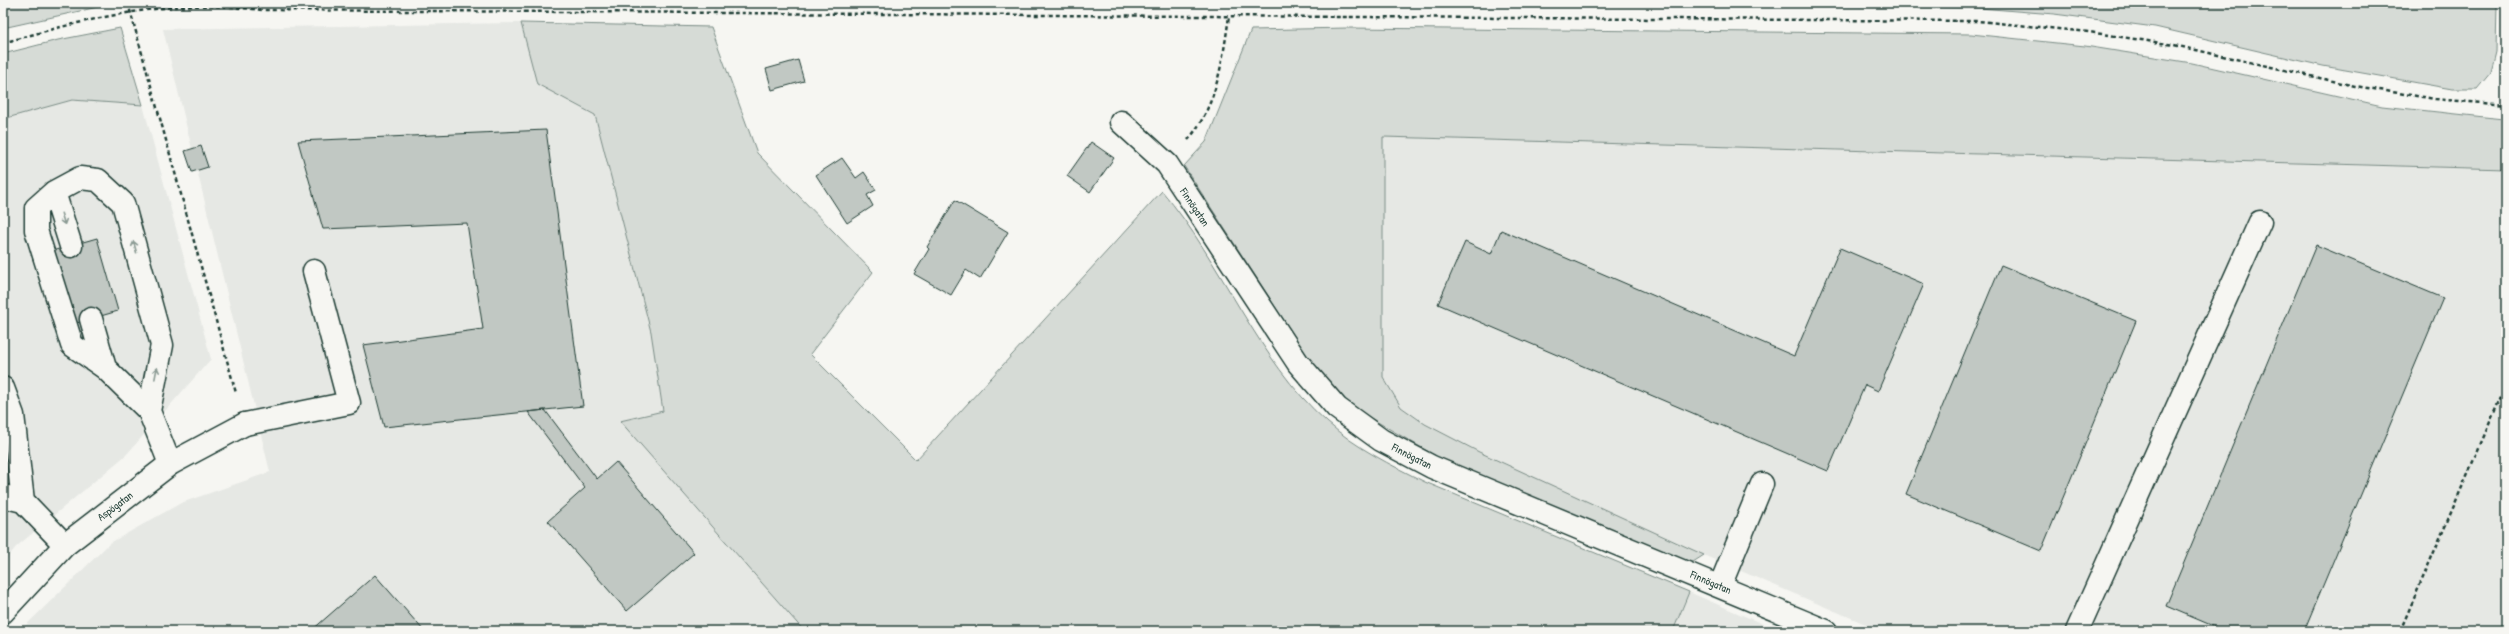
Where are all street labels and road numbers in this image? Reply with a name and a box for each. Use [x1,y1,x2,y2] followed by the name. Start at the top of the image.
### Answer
[1177,184,1213,229] street label: Finnögatan
[1389,439,1434,472] street label: Finnögatan
[94,488,136,524] street label: Aspögatan
[1687,567,1734,597] street label: Finnögatan

